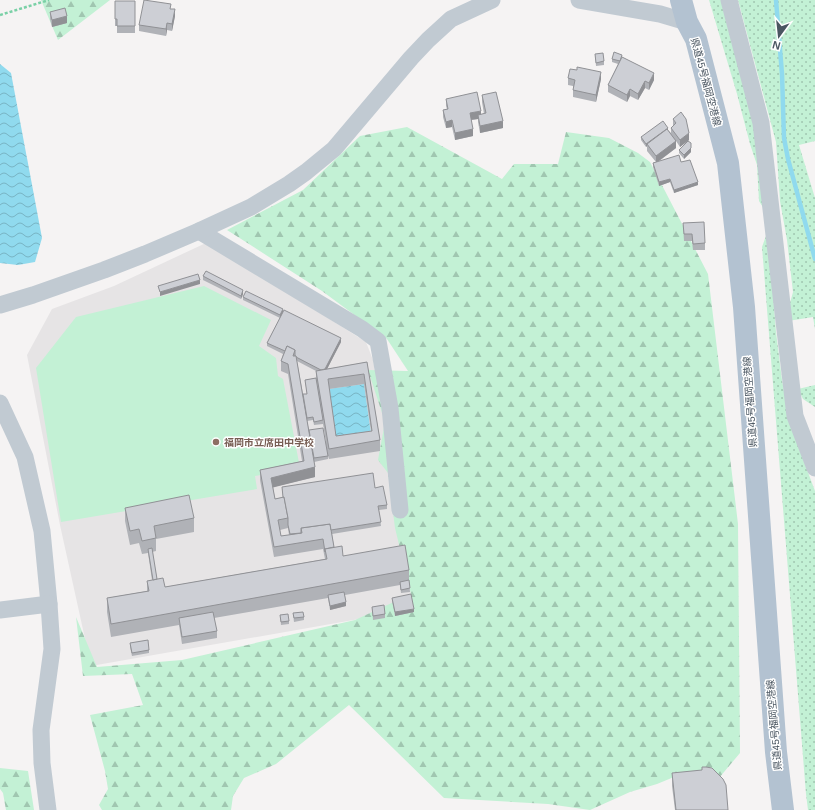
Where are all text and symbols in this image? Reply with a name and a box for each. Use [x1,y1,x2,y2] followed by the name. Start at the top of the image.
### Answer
[759,16,799,56] north arrow
[689,37,723,127] street label: 県道45号福岡空港線
[771,39,782,52] text: N
[741,356,759,448] street label: 県道45号福岡空港線
[211,437,221,447] marker: 福岡市立席田中学校
[224,437,314,448] place label: 福岡市立席田中学校
[765,679,783,771] street label: 県道45号福岡空港線

